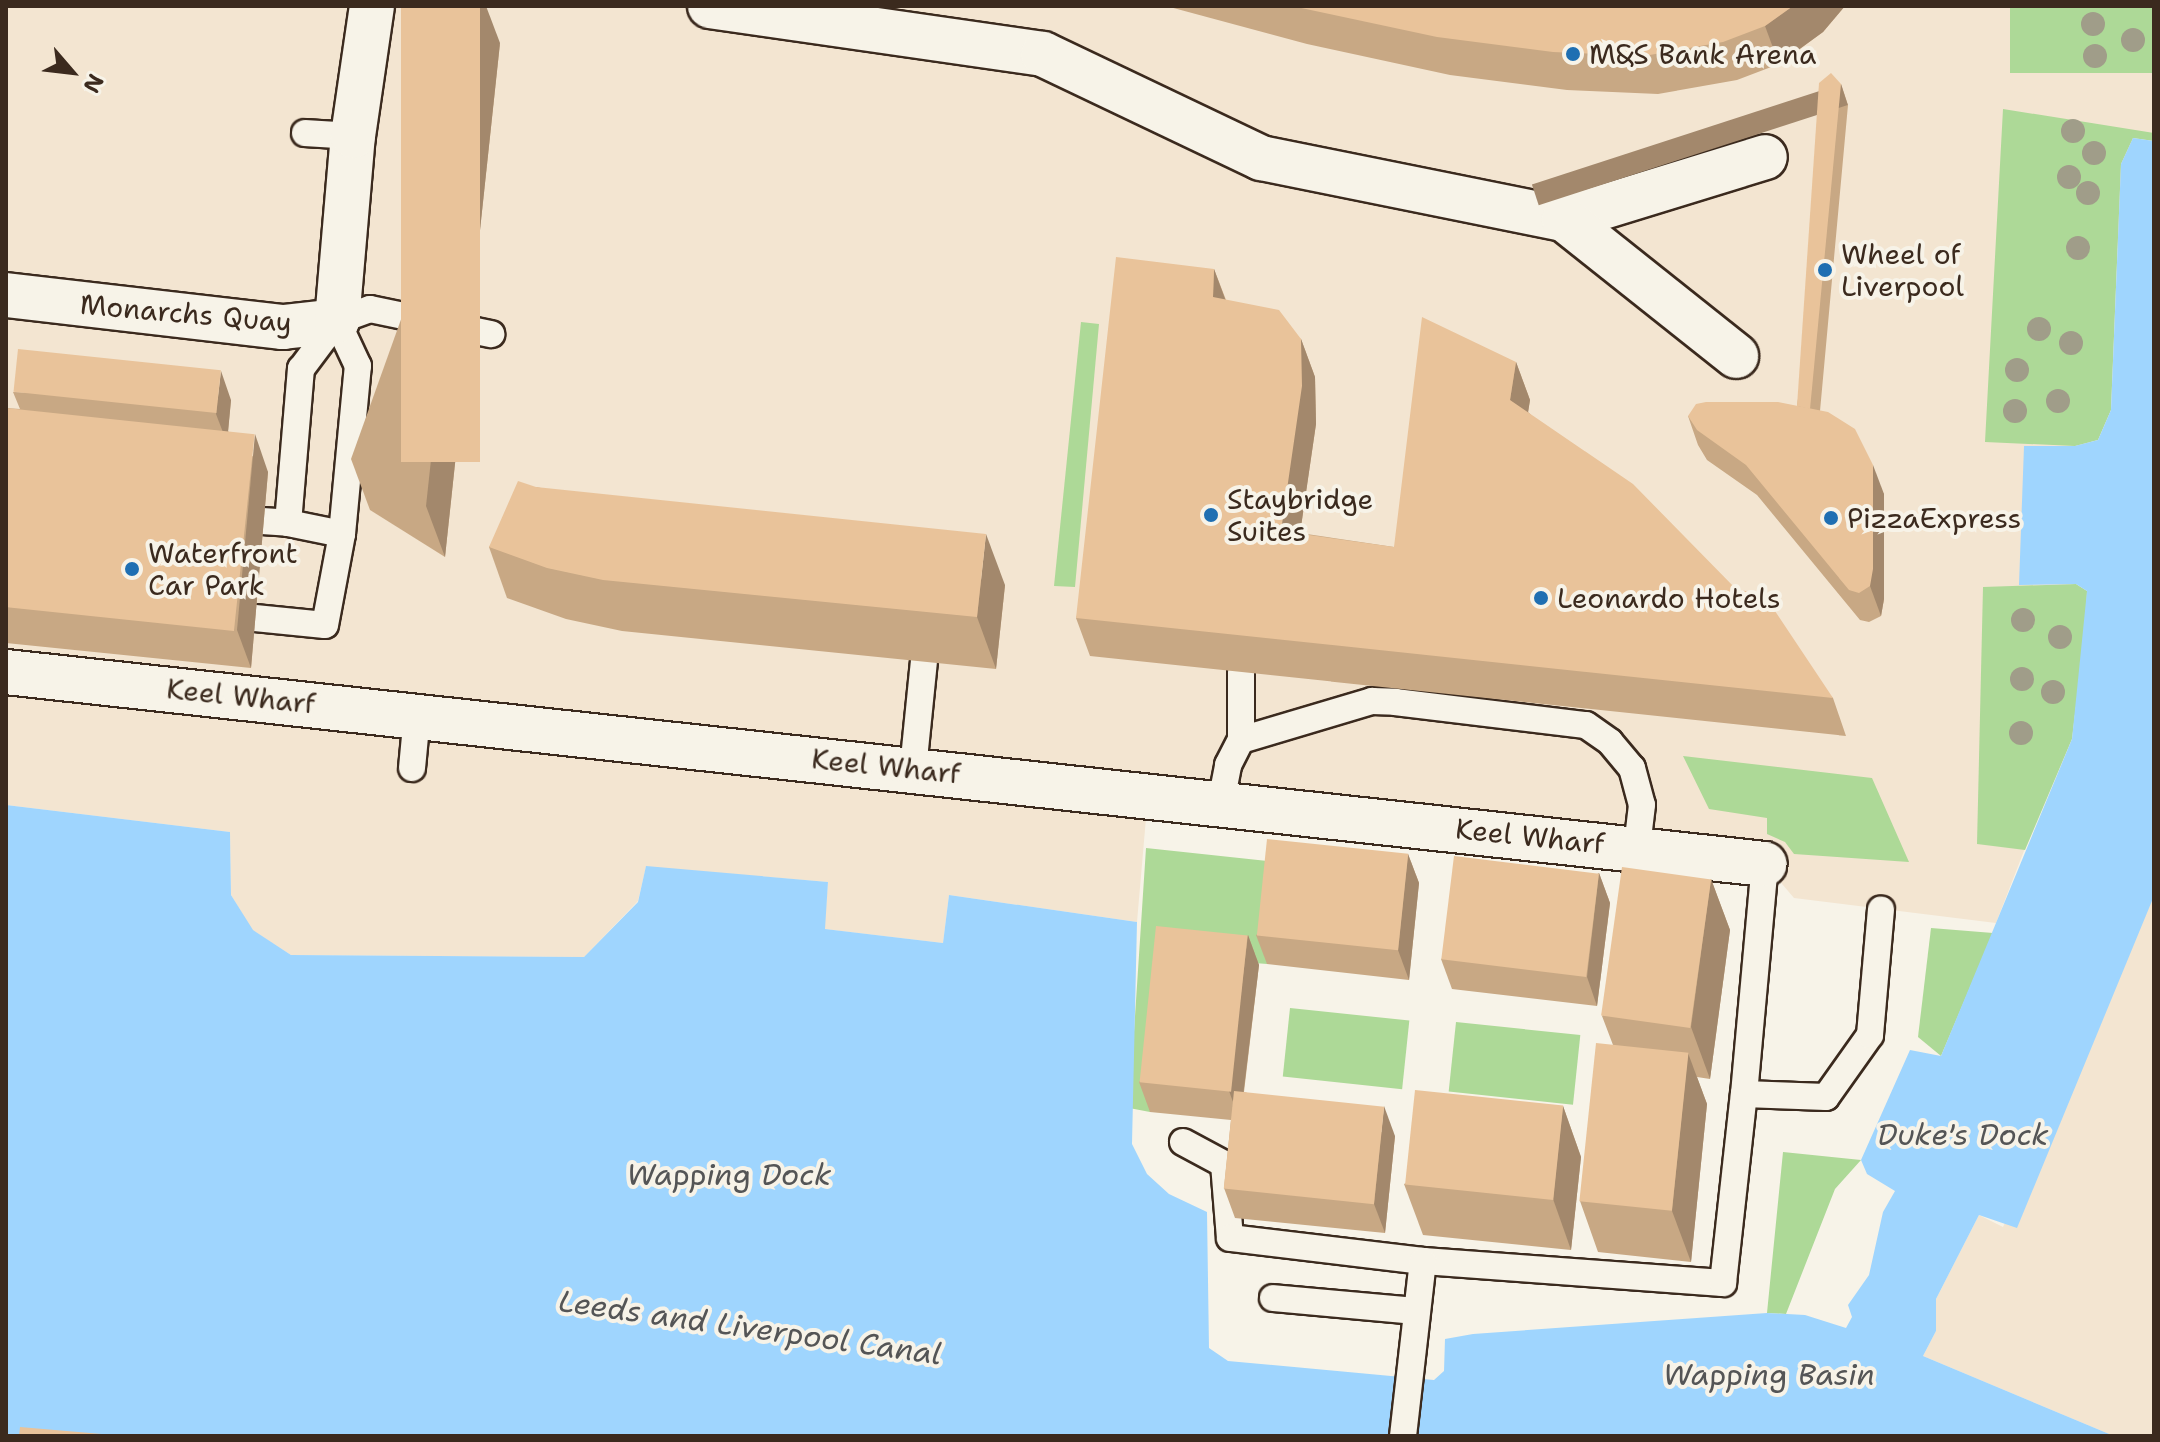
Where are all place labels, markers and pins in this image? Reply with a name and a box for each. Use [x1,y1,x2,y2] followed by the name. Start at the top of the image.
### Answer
[1589,37,1816,71] place label: M&S Bank Arena
[1564,45,1582,63] marker: M&S Bank Arena
[1841,237,1964,303] place label: Wheel of Liverpool
[1816,261,1834,279] marker: Wheel of Liverpool
[1227,482,1373,548] place label: Staybridge Suites
[1847,501,2021,535] place label: PizzaExpress
[1202,506,1220,524] marker: Staybridge Suites
[1822,509,1840,527] marker: PizzaExpress
[148,536,298,602] place label: Waterfront Car Park
[123,560,141,578] marker: Waterfront Car Park
[1557,581,1781,615] place label: Leonardo Hotels
[1532,589,1550,607] marker: Leonardo Hotels

